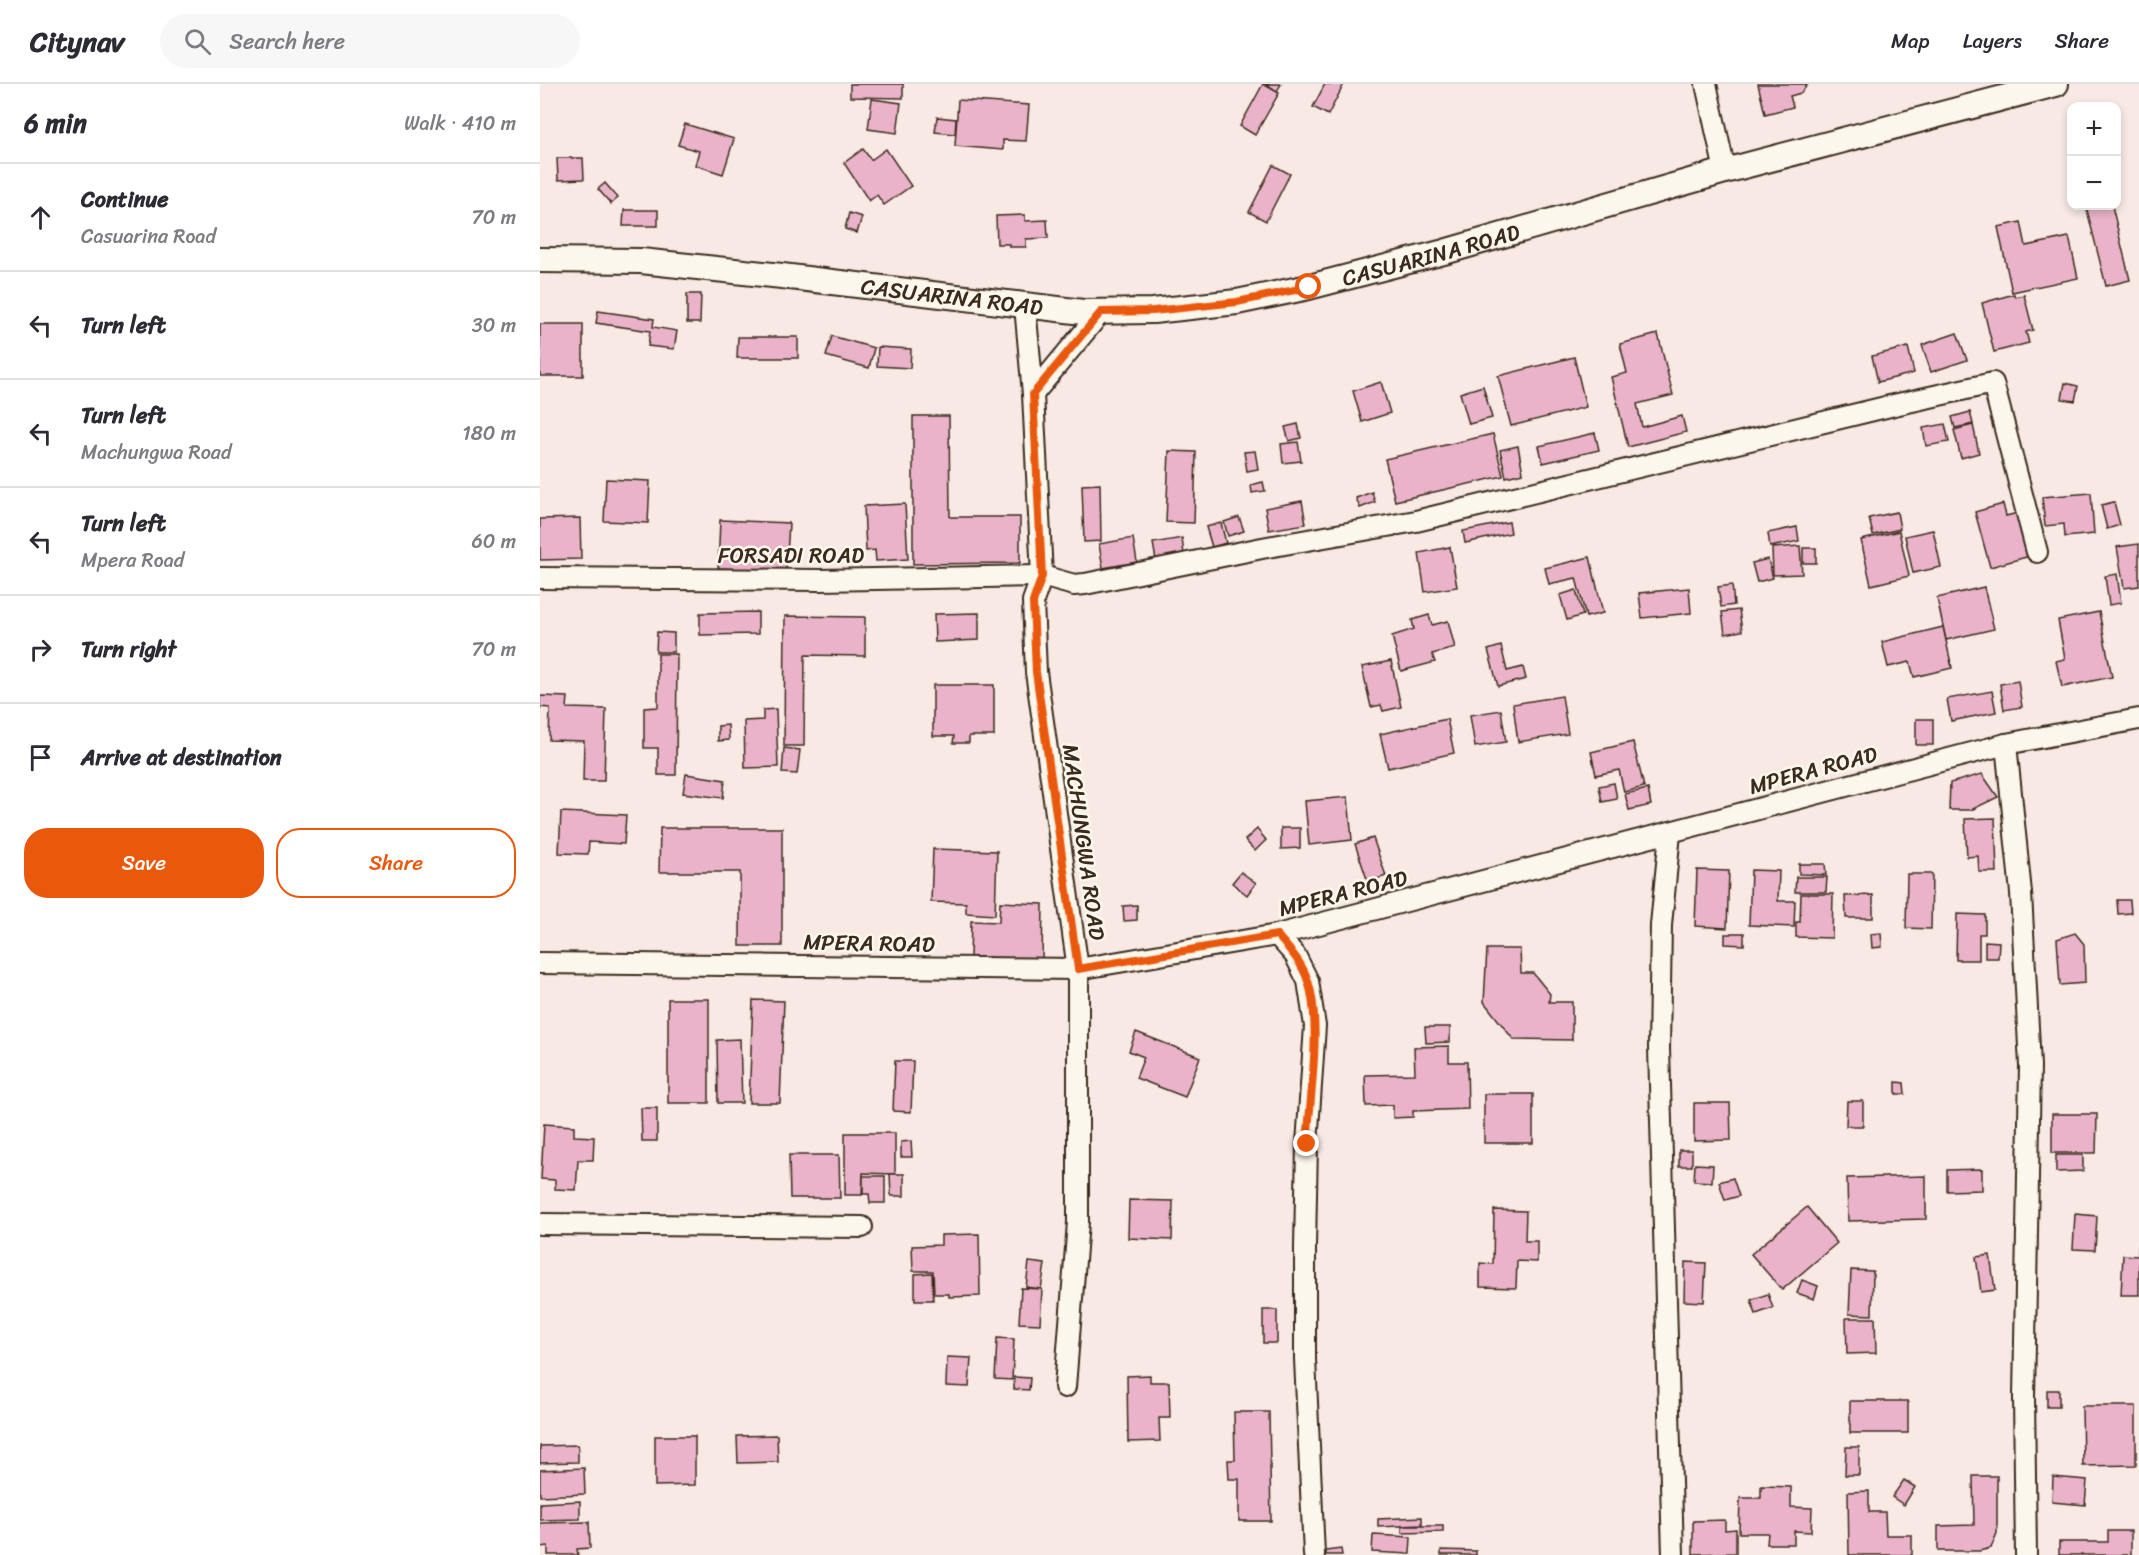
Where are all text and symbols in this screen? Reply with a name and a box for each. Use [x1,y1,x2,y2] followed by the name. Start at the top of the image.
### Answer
[160,14,580,68] search box
[30,17,124,66] text: Citynav
[229,22,345,61] text: Search here
[1891,22,1930,60] text: Map
[1963,22,2022,60] text: Layers
[2055,22,2109,60] text: Share
[181,25,214,58] icon: search
[24,100,87,146] text: 6 min
[2067,102,2121,210] map controls
[2067,102,2121,156] button: +
[404,106,516,141] text: Walk · 410 m
[2067,156,2121,210] button: −
[81,180,169,219] text: Continue
[471,200,516,235] text: 70 m
[24,201,57,234] icon: ahead
[1337,212,1524,297] street label: CASUARINA ROAD
[81,219,216,254] text: Casuarina Road
[859,266,1045,327] street label: CASUARINA ROAD
[1295,273,1321,299] route start
[81,306,166,345] text: Turn left
[472,308,516,343] text: 30 m
[24,309,57,342] icon: left
[81,396,166,435] text: Turn left
[462,416,516,451] text: 180 m
[24,417,57,450] icon: left
[81,435,231,470] text: Machungwa Road
[81,504,166,543] text: Turn left
[471,524,516,559] text: 60 m
[24,525,57,558] icon: left
[718,536,864,575] street label: FORSADI ROAD
[81,543,184,578] text: Mpera Road
[81,630,176,669] text: Turn right
[471,632,516,667] text: 70 m
[24,633,57,666] icon: right
[1744,734,1882,806] street label: MPERA ROAD
[81,738,282,777] text: Arrive at destination
[24,741,57,774] icon: arrive
[1051,741,1117,943] street label: MACHUNGWA ROAD
[24,828,264,898] button: Save
[276,828,516,898] button: Share
[1275,858,1411,928] street label: MPERA ROAD
[803,922,935,964] street label: MPERA ROAD
[1293,1130,1319,1156] route end

